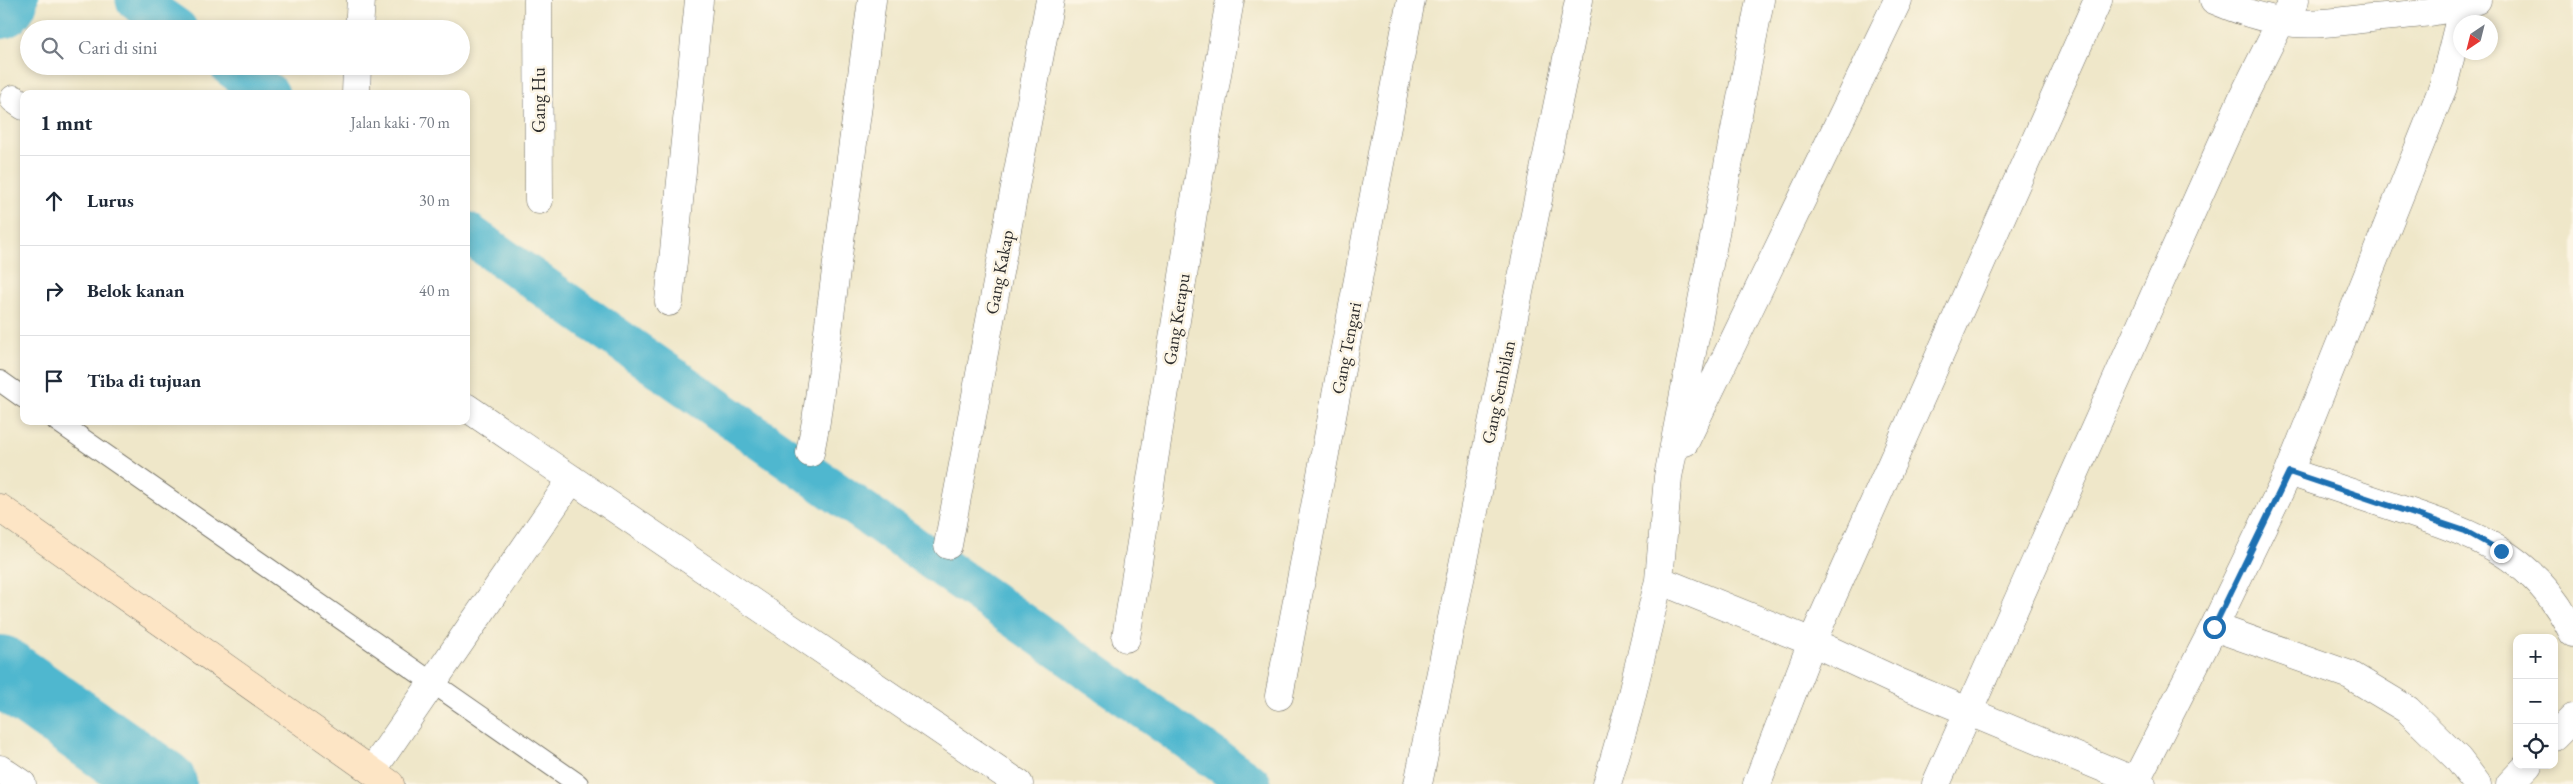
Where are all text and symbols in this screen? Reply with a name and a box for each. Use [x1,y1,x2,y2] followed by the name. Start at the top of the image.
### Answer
[2453,15,2498,60] north arrow
[20,20,470,75] search box
[38,34,66,62] icon: search
[78,35,157,60] text: Cari di sini
[527,67,550,133] street label: Gang Hu
[40,109,92,136] text: 1 mnt
[350,112,450,133] text: Jalan kaki · 70 m
[40,187,68,215] icon: ahead
[87,188,134,213] text: Lurus
[419,190,450,211] text: 30 m
[980,228,1018,316] street label: Gang Kakap
[1157,271,1195,367] street label: Gang Kerapu
[40,277,68,305] icon: right
[87,278,185,303] text: Belok kanan
[419,280,450,301] text: 40 m
[1326,299,1366,396] street label: Gang Tengari
[1476,338,1520,446] street label: Gang Sembilan
[40,367,68,395] icon: arrive
[87,368,201,393] text: Tiba di tujuan
[2490,540,2513,563] route end
[2203,616,2226,639] route start
[2513,634,2558,769] map controls
[2513,634,2558,679] button: +
[2513,679,2558,724] button: −
[2513,724,2558,769] button: locate

